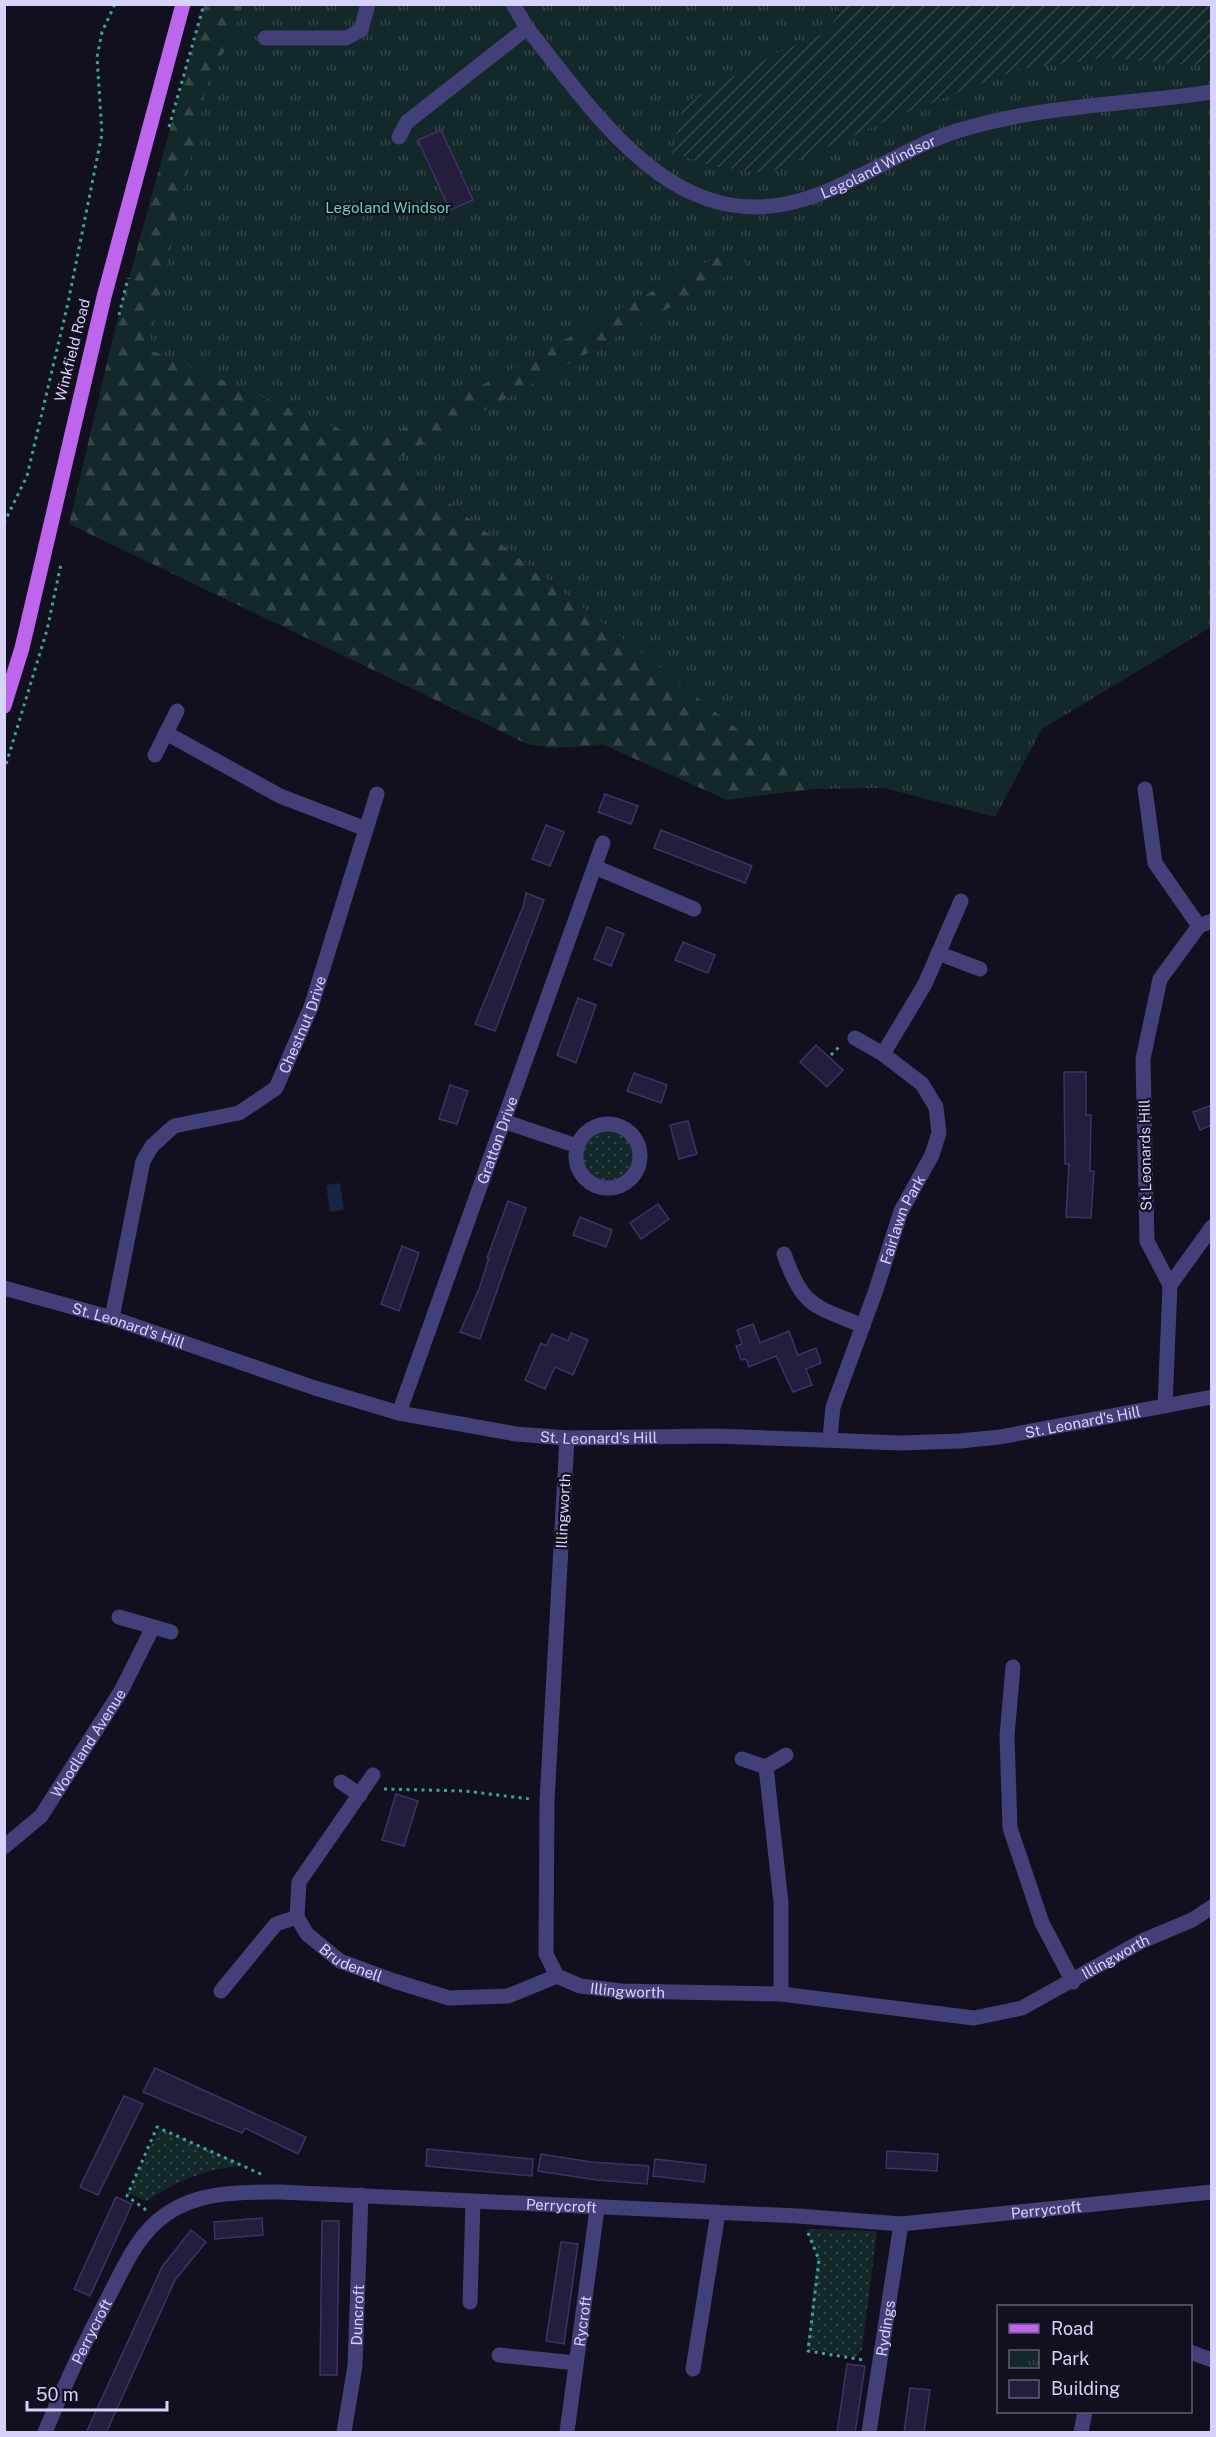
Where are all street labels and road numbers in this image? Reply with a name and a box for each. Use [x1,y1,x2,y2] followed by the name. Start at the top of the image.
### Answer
[818,131,938,201] street label: Legoland Windsor
[51,297,93,403] street label: Winkfield Road
[275,974,329,1076] street label: Chestnut Drive
[473,1094,520,1186] street label: Gratton Drive
[1136,1099,1154,1211] street label: St Leonards Hill
[876,1172,928,1266] street label: Fairlawn Park
[70,1299,187,1351] street label: St. Leonard's Hill
[1023,1402,1142,1441] street label: St. Leonard's Hill
[539,1427,657,1447] street label: St. Leonard's Hill
[553,1473,573,1549] street label: Illingworth
[47,1686,129,1800] street label: Woodland Avenue
[1078,1930,1152,1982] street label: Illingworth
[316,1939,385,1984] street label: Brudenell
[589,1979,665,2000] street label: Illingworth
[526,2195,598,2215] street label: Perrycroft
[1010,2197,1083,2221] street label: Perrycroft
[347,2284,366,2346] street label: Duncroft
[570,2294,594,2348] street label: Rycroft
[68,2295,115,2367] street label: Perrycroft
[872,2299,898,2357] street label: Rydings

